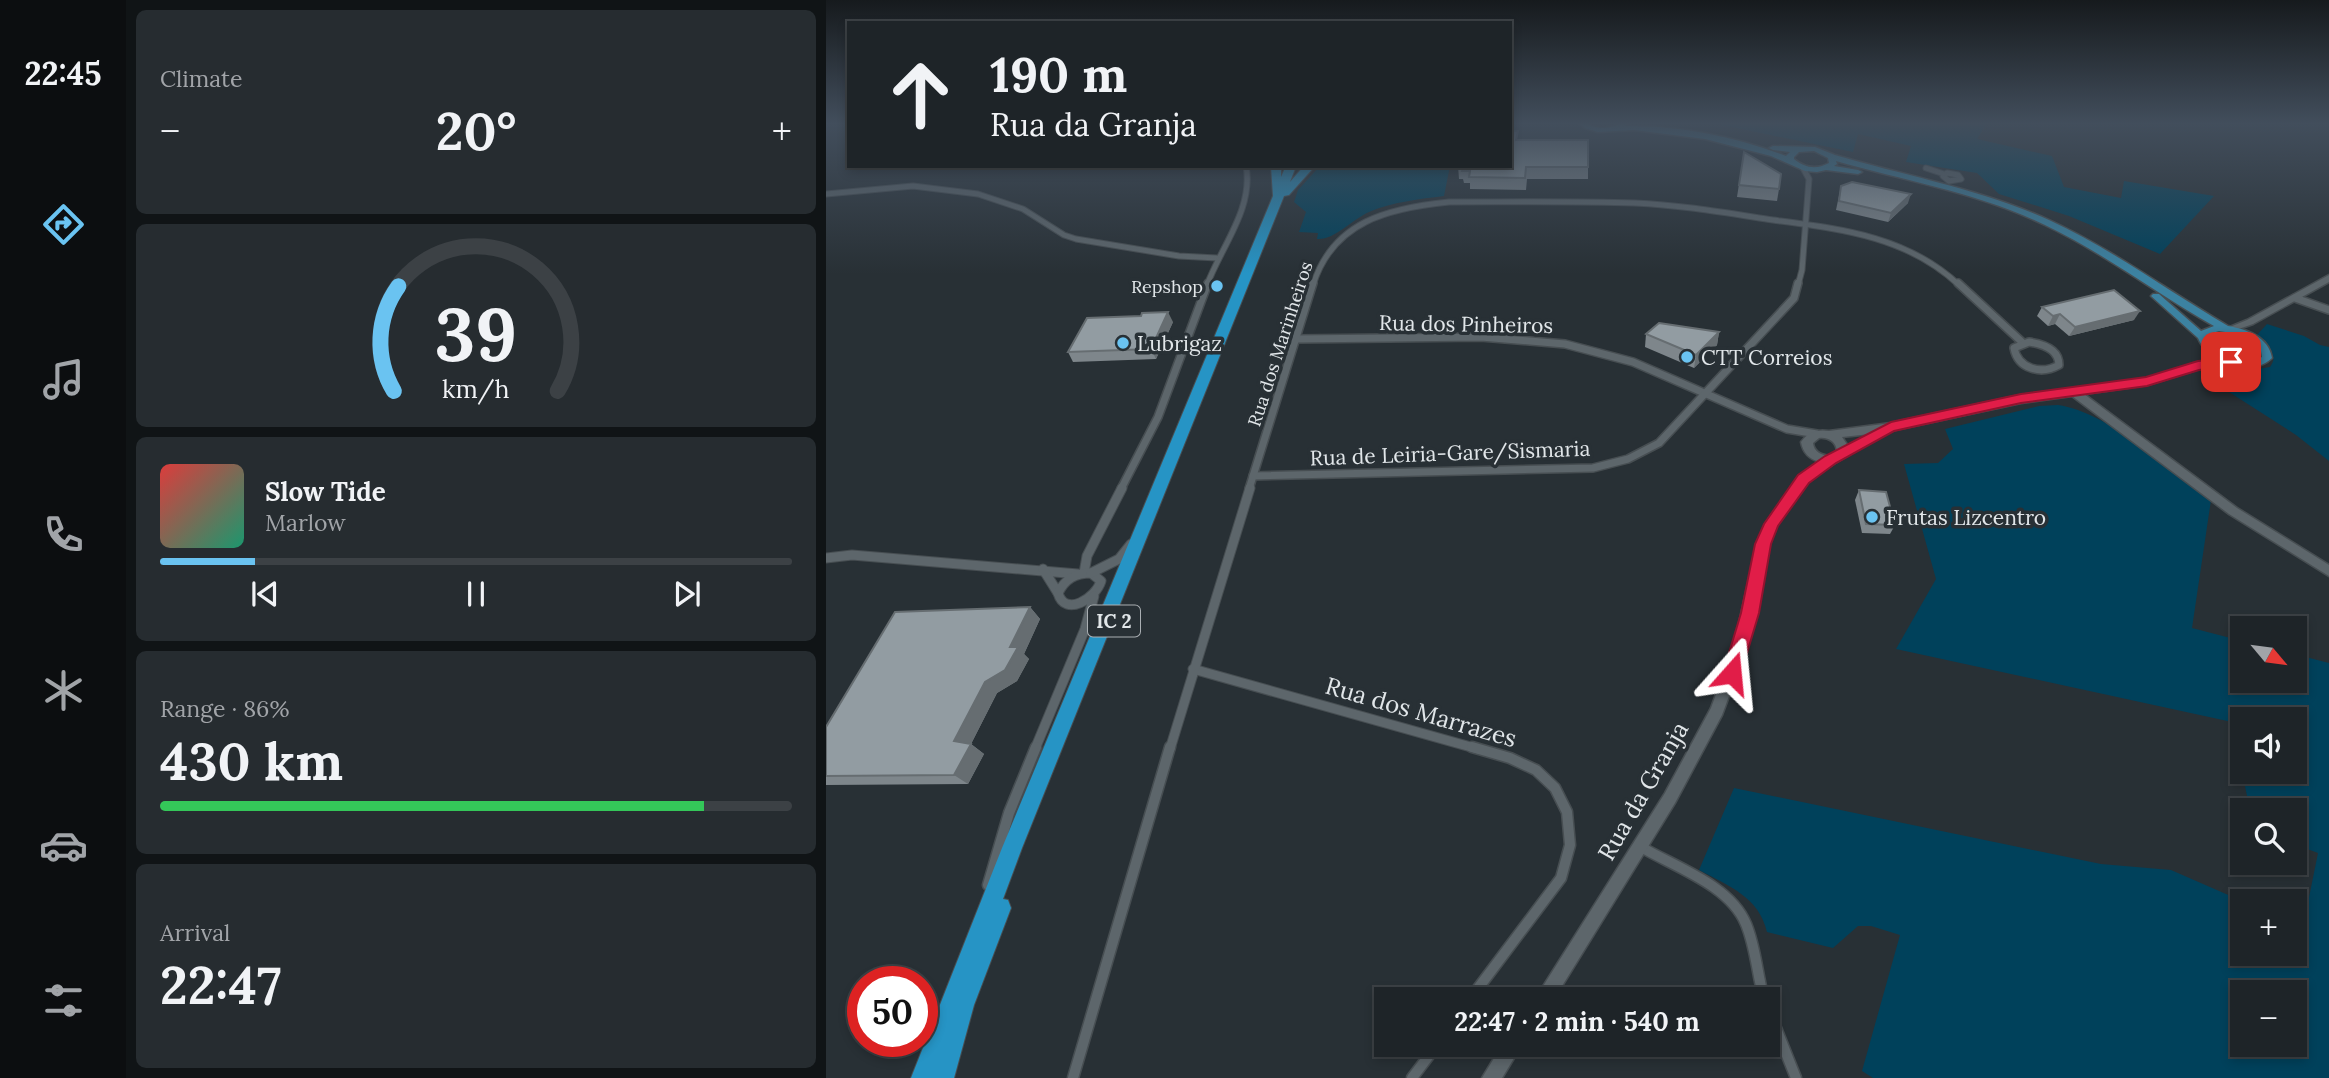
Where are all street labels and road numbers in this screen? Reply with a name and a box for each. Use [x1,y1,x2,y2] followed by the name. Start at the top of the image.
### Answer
[1242,259,1318,429] street label: Rua dos Marinheiros
[1379,309,1553,339] street label: Rua dos Pinheiros
[1309,435,1591,471] street label: Rua de Leiria-Gare/Sismaria
[1088,606,1140,636] road number: IC 2
[1322,670,1520,754] street label: Rua dos Marrazes
[1591,716,1695,866] street label: Rua da Granja

